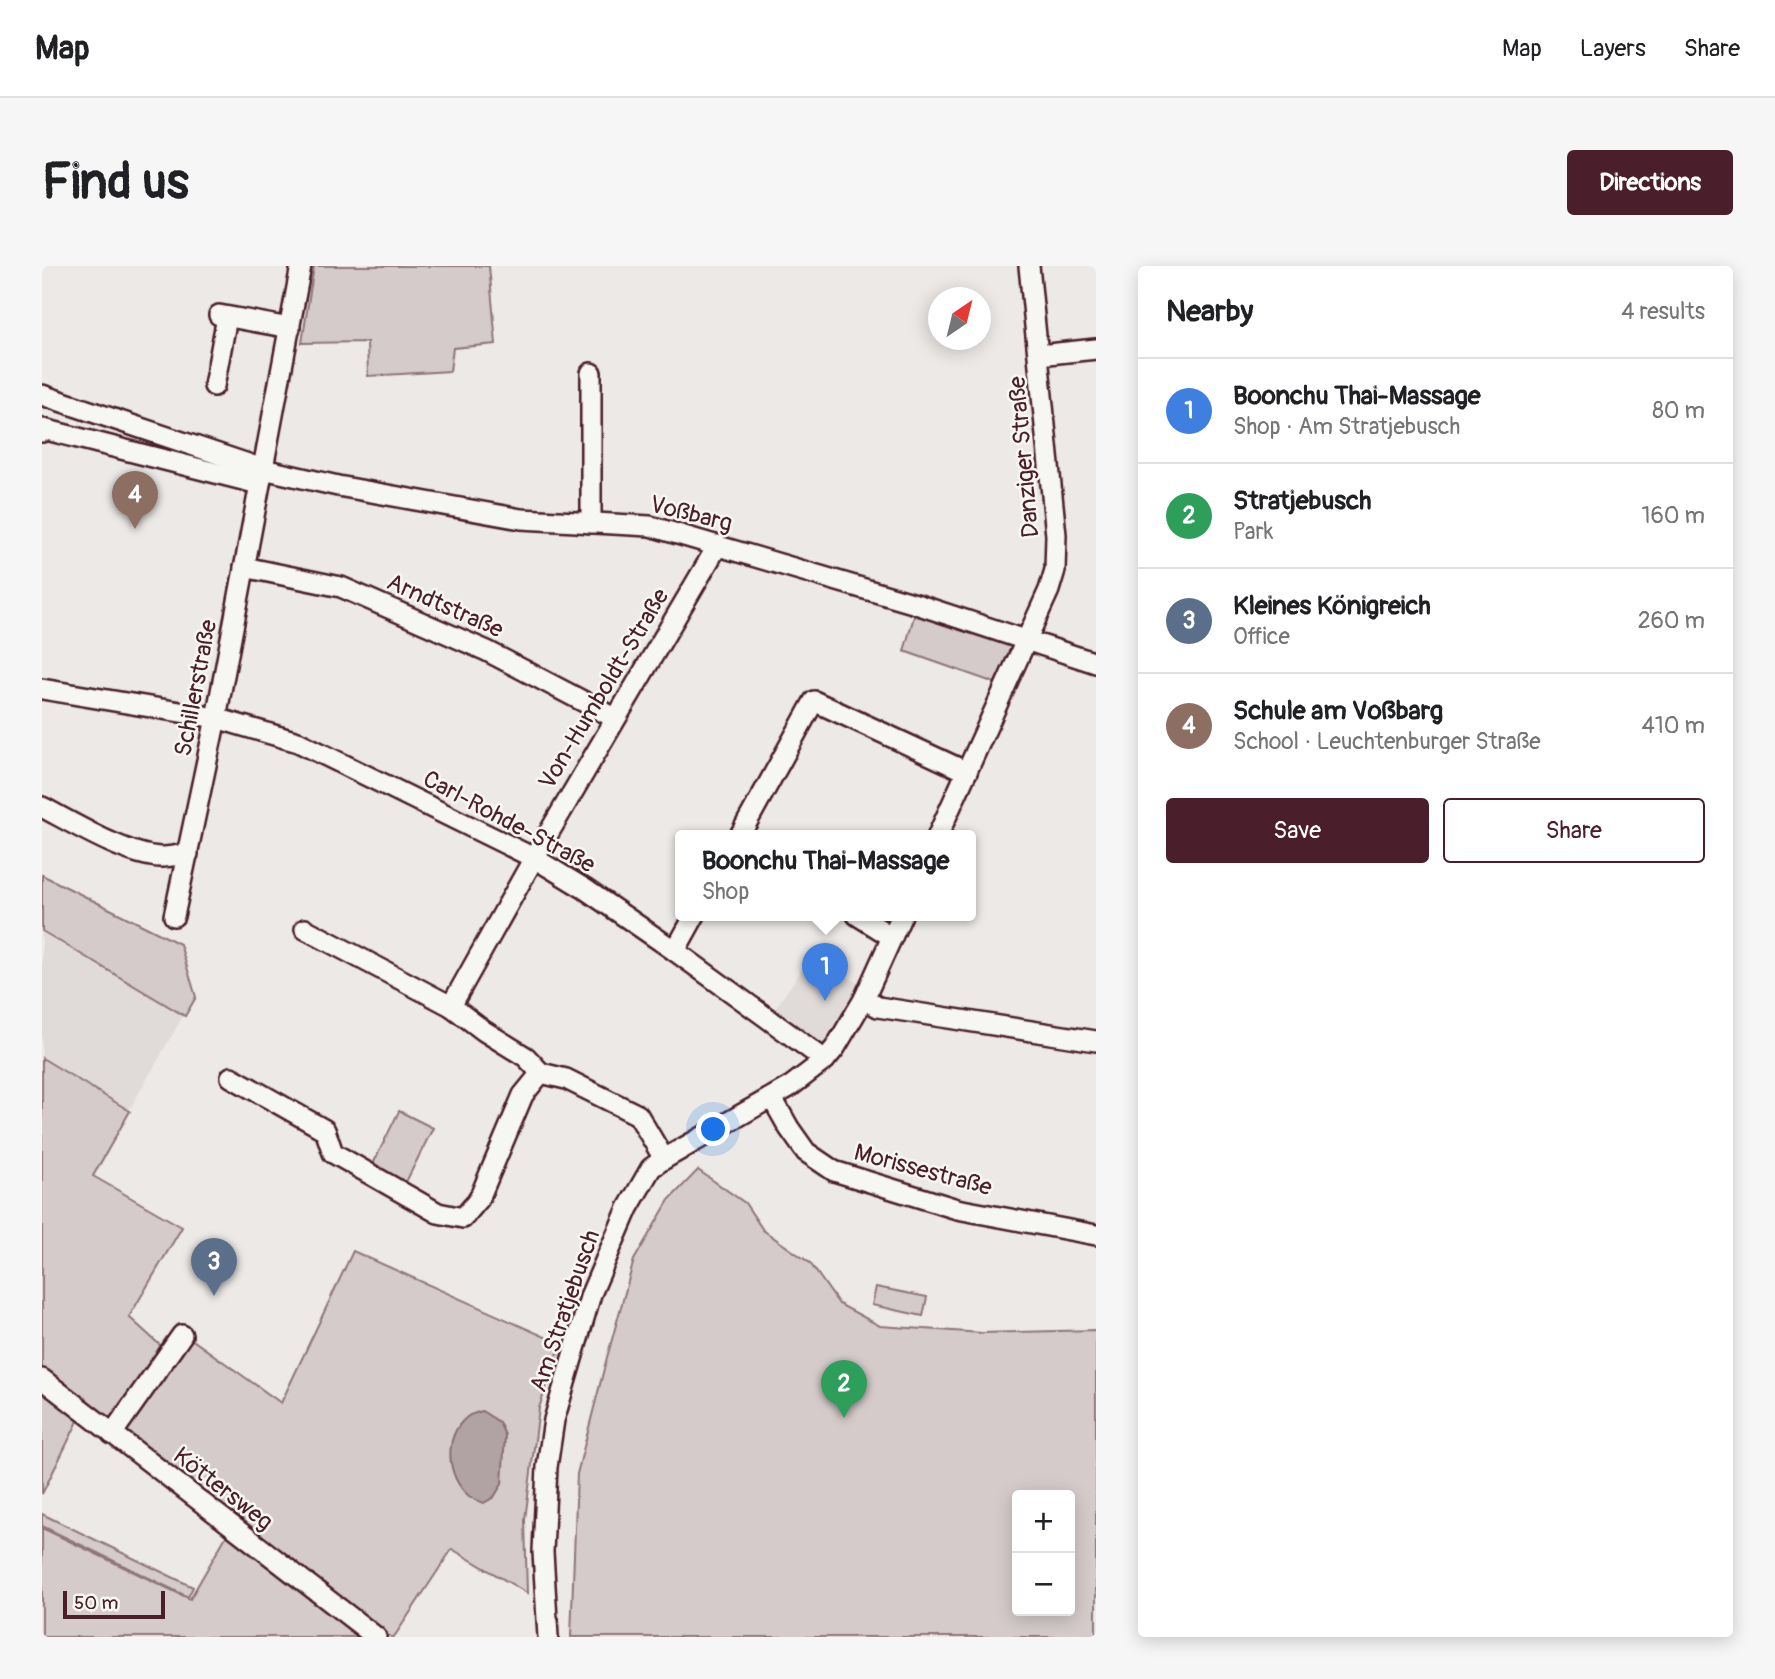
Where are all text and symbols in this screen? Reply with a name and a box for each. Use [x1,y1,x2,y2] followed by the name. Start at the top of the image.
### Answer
[35,28,90,69] text: Map
[1502,34,1542,63] text: Map
[1580,34,1646,63] text: Layers
[1684,34,1740,63] text: Share
[1567,150,1733,215] button: Directions
[42,152,189,213] text: Find us
[928,287,991,350] north arrow
[1166,293,1253,330] text: Nearby
[1621,297,1705,326] text: 4 results
[1002,375,1045,539] street label: Danziger Straße
[1233,380,1481,412] text: Boonchu Thai-Massage
[1185,396,1194,425] text: 1
[1652,396,1705,425] text: 80 m
[1233,412,1460,441] text: Shop · Am Stratjebusch
[112,471,158,529] pin: 4
[1233,485,1371,517] text: Stratjebusch
[647,490,735,538] street label: Voßbarg
[1183,501,1195,530] text: 2
[1641,501,1705,530] text: 160 m
[1233,517,1273,546] text: Park
[382,567,508,645] street label: Arndtstraße
[533,583,675,795] street label: Von-Humboldt-Straße
[1233,590,1431,622] text: Kleines Königreich
[1183,606,1195,635] text: 3
[1638,606,1705,635] text: 260 m
[169,617,224,759] street label: Schillerstraße
[1233,622,1290,651] text: Office
[1233,695,1443,727] text: Schule am Voßbarg
[1182,711,1196,740] text: 4
[1642,711,1705,740] text: 410 m
[1233,727,1541,756] text: School · Leuchtenburger Straße
[418,764,600,880] street label: Carl-Rohde-Straße
[1166,798,1429,863] button: Save
[1443,798,1705,863] button: Share
[675,830,976,921] popup
[702,845,949,877] text: Boonchu Thai-Massage
[702,877,749,906] text: Shop
[802,943,848,1001] pin: 1
[696,1112,730,1146] your location
[851,1138,995,1202] street label: Morissestraße
[524,1226,606,1396] street label: Am Stratjebusch
[191,1238,237,1296] pin: 3
[821,1360,867,1418] pin: 2
[168,1441,278,1537] street label: Köttersweg
[1012,1490,1075,1616] map controls
[1012,1490,1075,1553] button: +
[1012,1553,1075,1616] button: −
[63,1588,164,1620] scale bar
[74,1591,118,1615] text: 50 m

